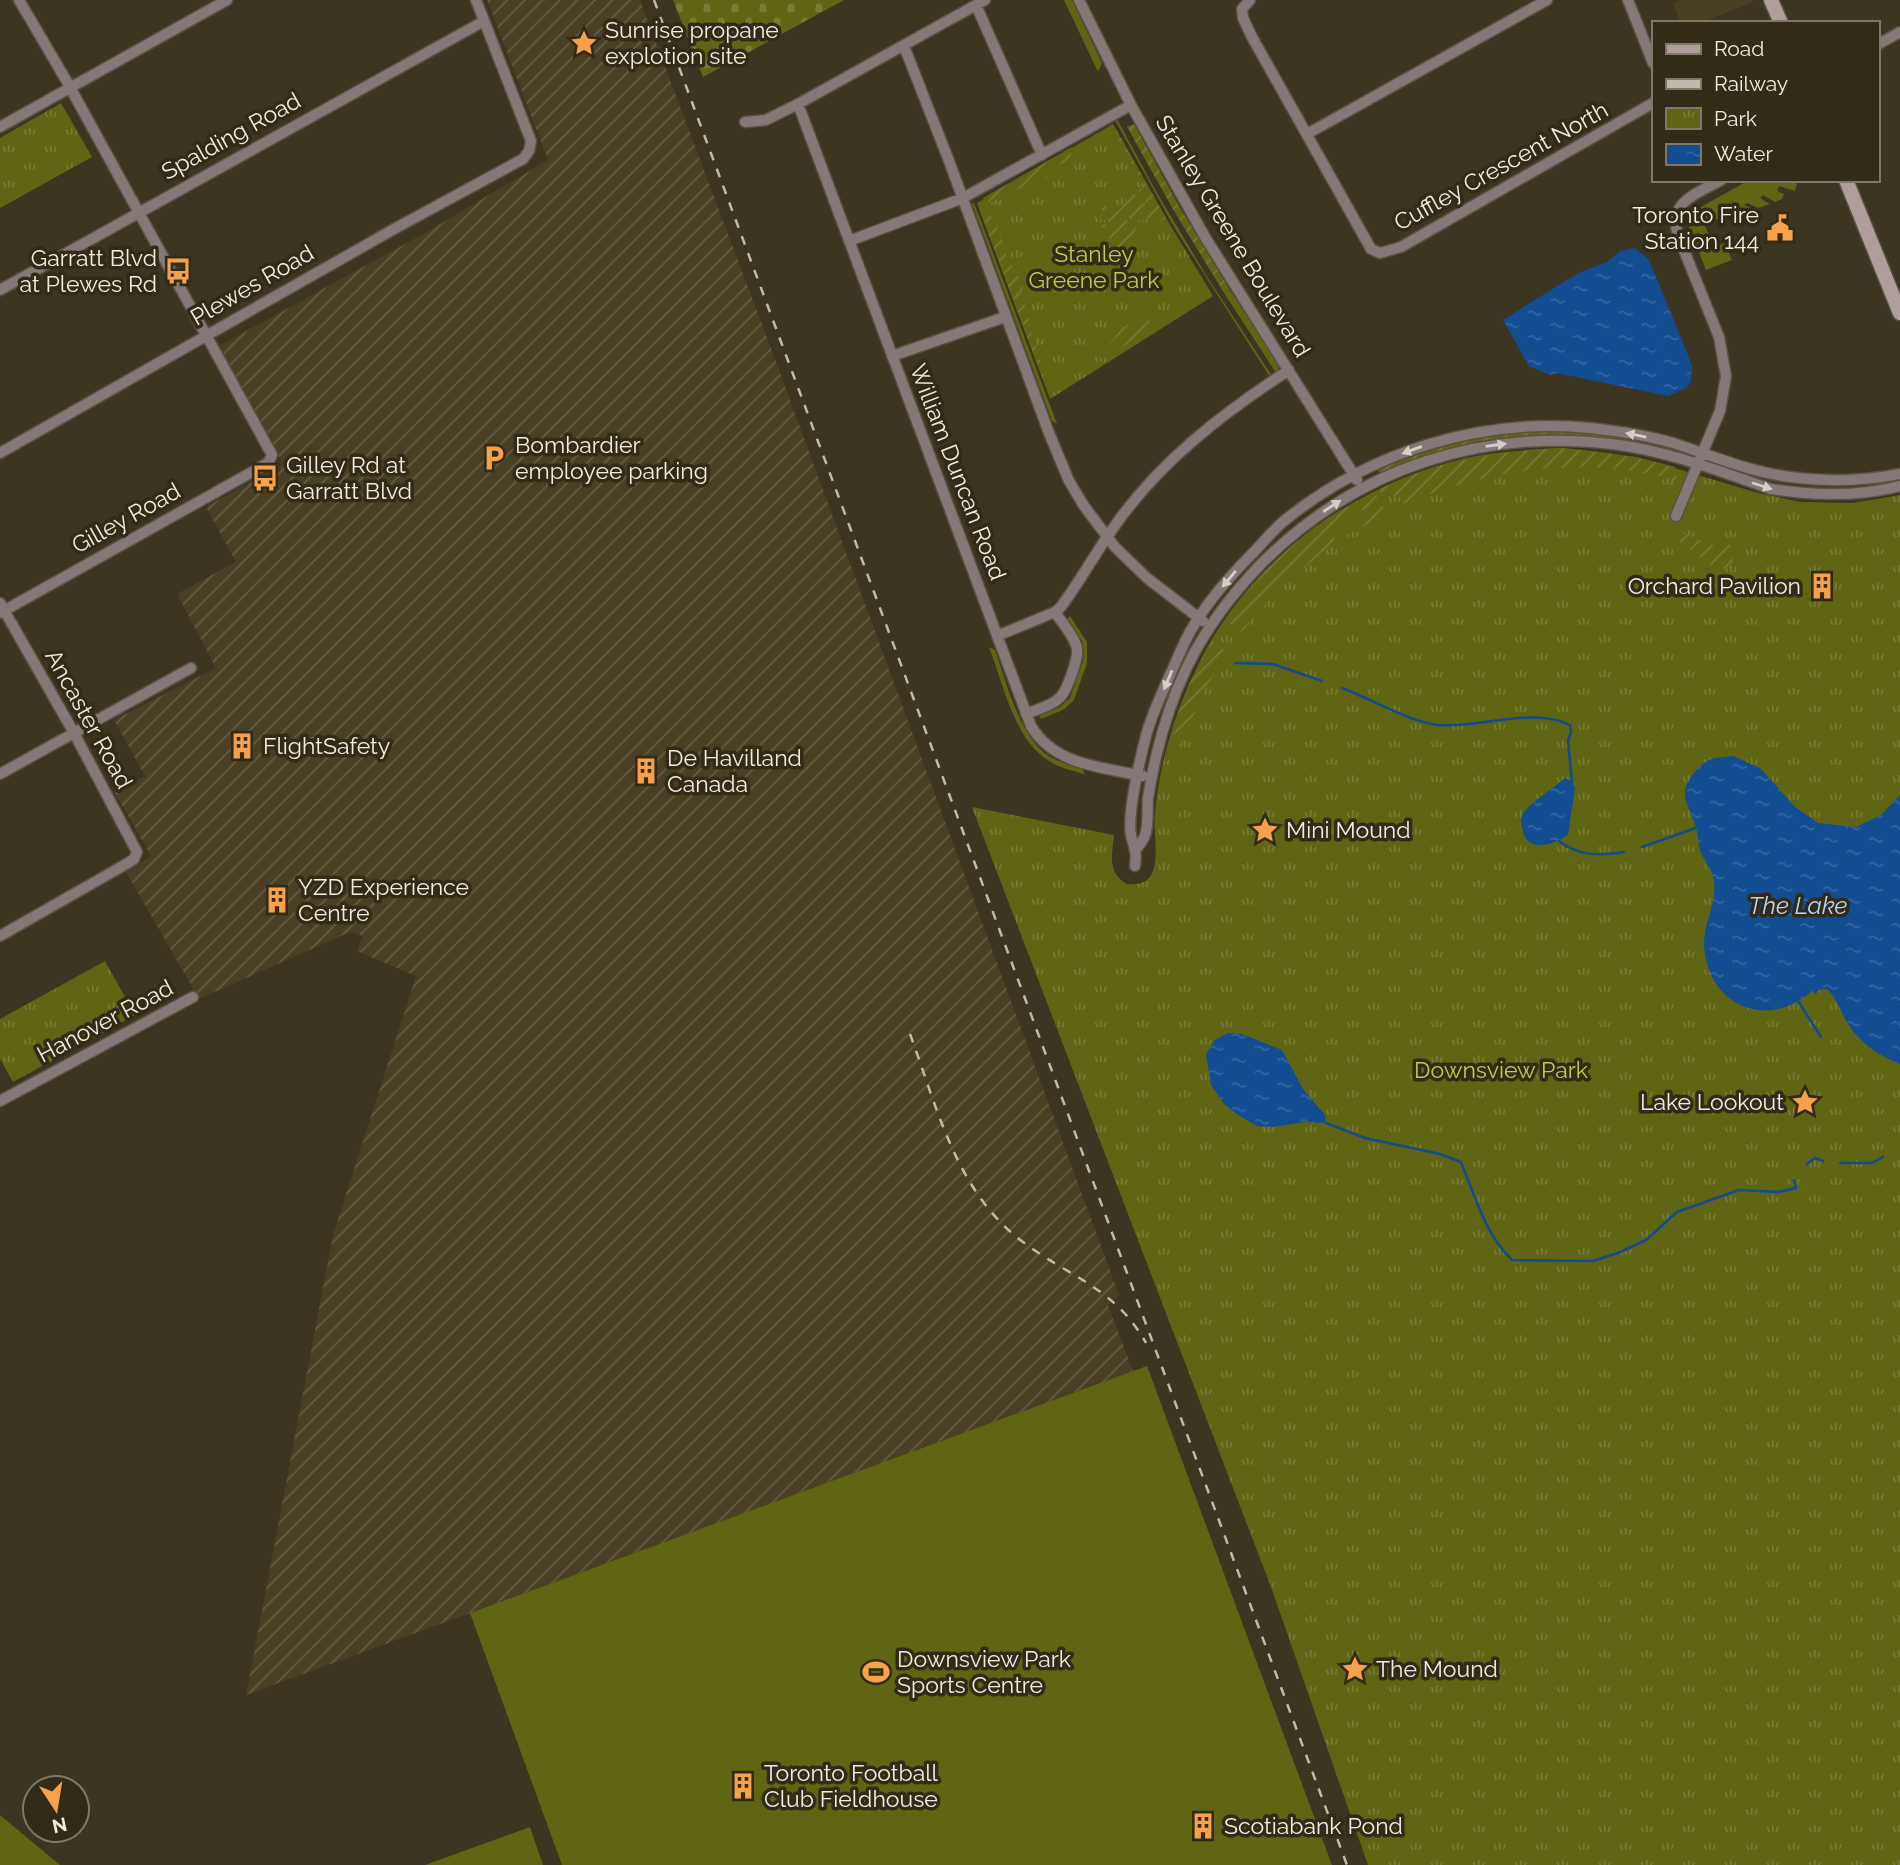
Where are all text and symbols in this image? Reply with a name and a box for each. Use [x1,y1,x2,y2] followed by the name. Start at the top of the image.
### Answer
[605,16,779,69] place label: Sunrise propane explotion site
[1652,21,1879,182] legend
[569,28,599,58] place icon: Sunrise propane explotion site
[1714,36,1764,61] text: Road
[1714,71,1788,96] text: Railway
[156,86,305,185] street label: Spalding Road
[1389,95,1612,236] street label: Cuffley Crescent North
[1714,106,1757,131] text: Park
[1150,110,1316,361] street label: Stanley Greene Boulevard
[1714,141,1773,166] text: Water
[1632,201,1759,254] place label: Toronto Fire Station 144
[1765,213,1795,243] public building icon: Toronto Fire Station 144
[185,238,318,331] street label: Plewes Road
[1029,240,1159,293] park label: Stanley Greene Park
[20,244,157,297] place label: Garratt Blvd at Plewes Rd
[163,256,193,286] bus stop icon: Garratt Blvd at Plewes Rd
[905,360,1012,584] street label: William Duncan Road
[1625,429,1647,440] one-way arrow
[515,431,708,484] place label: Bombardier employee parking
[1485,439,1507,450] one-way arrow
[479,443,509,473] parking icon: Bombardier employee parking
[1402,445,1423,456] one-way arrow
[286,451,412,504] place label: Gilley Rd at Garratt Blvd
[250,463,280,493] bus stop icon: Gilley Rd at Garratt Blvd
[67,477,185,558] street label: Gilley Road
[1751,481,1772,491] one-way arrow
[1323,499,1342,512] one-way arrow
[1221,570,1237,588] one-way arrow
[1807,571,1837,601] building icon: Orchard Pavilion
[1628,572,1801,599] place label: Orchard Pavilion
[40,645,139,793] street label: Ancaster Road
[1162,669,1173,690] one-way arrow
[227,731,257,761] building icon: FlightSafety
[263,732,390,759] place label: FlightSafety
[667,744,802,797] place label: De Havilland Canada
[631,756,661,786] building icon: De Havilland Canada
[1250,815,1280,845] place icon: Mini Mound
[1286,816,1411,843] place label: Mini Mound
[298,873,469,926] place label: YZD Experience Centre
[262,885,292,915] building icon: YZD Experience Centre
[1749,891,1848,920] water label: The Lake
[32,973,177,1068] street label: Hanover Road
[1414,1056,1588,1083] park label: Downsview Park
[1790,1087,1820,1117] place icon: Lake Lookout
[1640,1088,1784,1115] place label: Lake Lookout
[897,1645,1071,1698] place label: Downsview Park Sports Centre
[1340,1654,1370,1684] place icon: The Mound
[1376,1655,1498,1682] place label: The Mound
[861,1657,891,1687] sports icon: Downsview Park Sports Centre
[764,1759,939,1812] place label: Toronto Football Club Fieldhouse
[728,1771,758,1801] building icon: Toronto Football Club Fieldhouse
[21,1774,91,1844] north arrow
[1188,1811,1218,1841] building icon: Scotiabank Pond
[1224,1812,1403,1839] place label: Scotiabank Pond
[50,1813,69,1838] text: N

